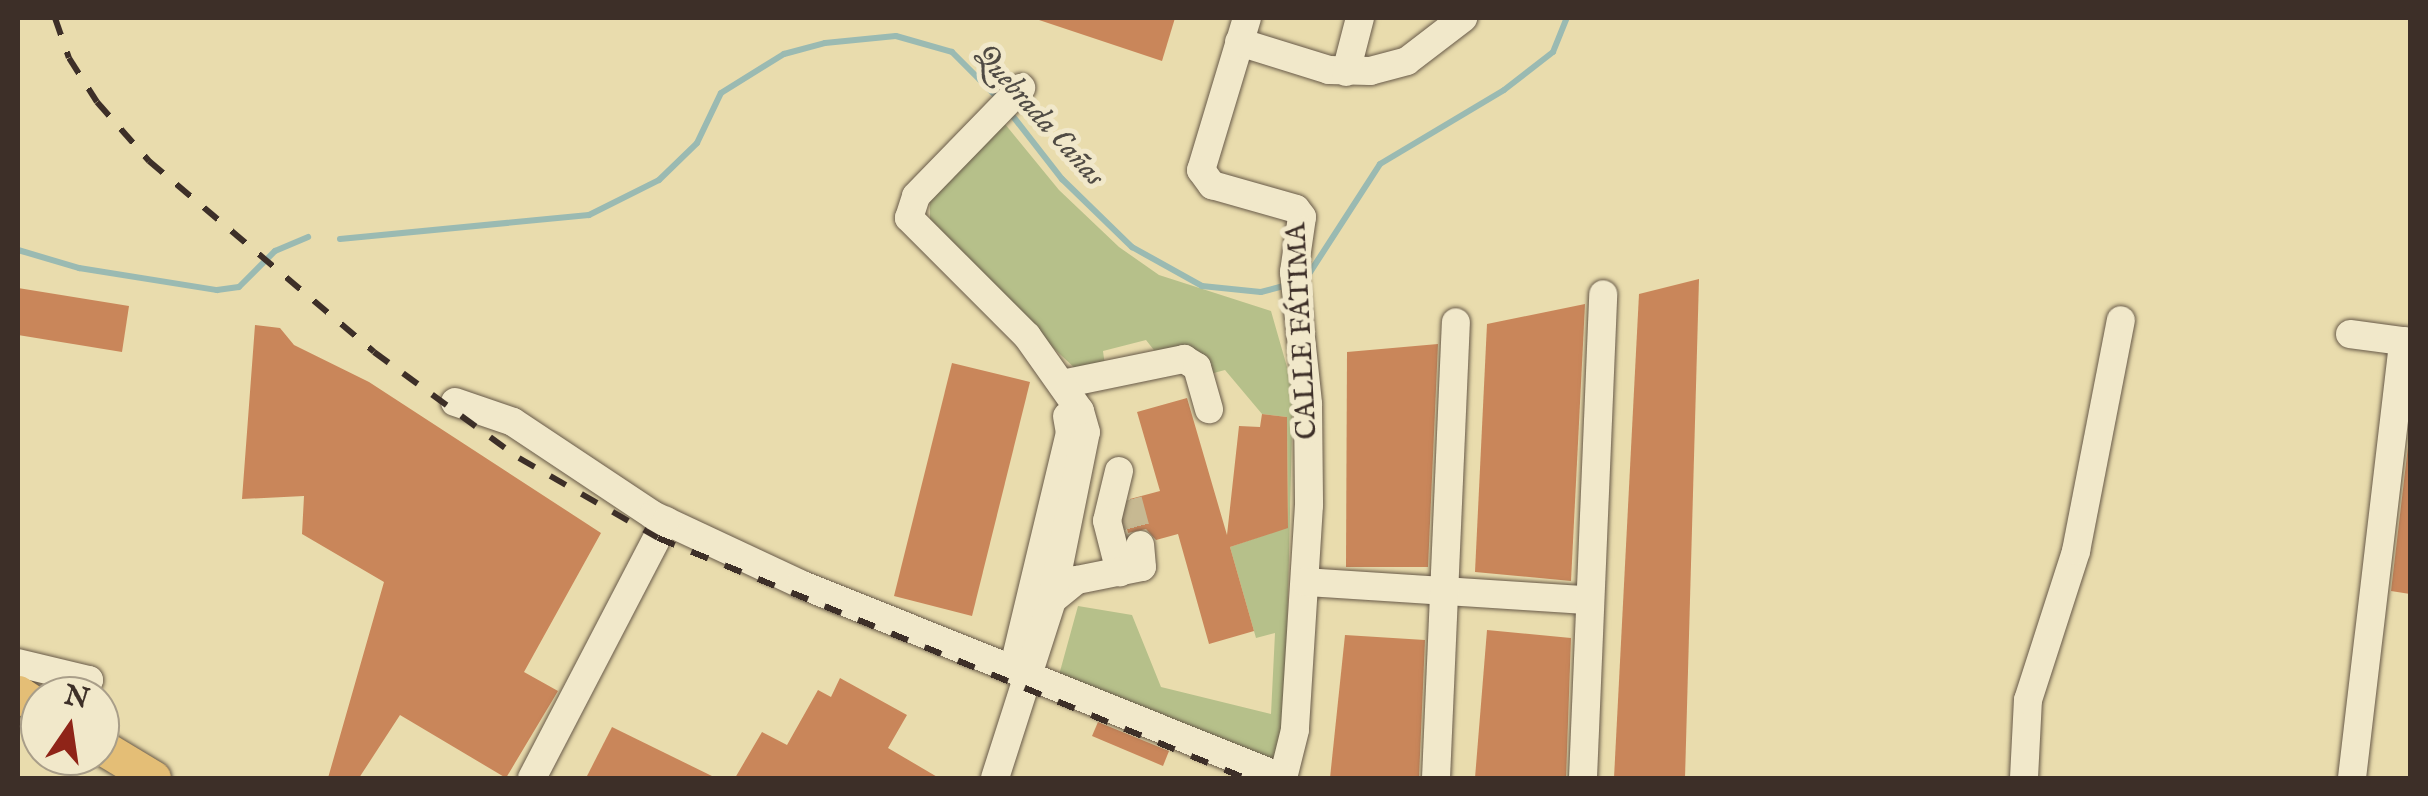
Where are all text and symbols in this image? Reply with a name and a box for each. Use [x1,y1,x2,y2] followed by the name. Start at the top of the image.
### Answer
[966,38,1112,194] water label: Quebrada Cañas
[1281,222,1325,440] street label: CALLE FÁTIMA
[20,676,120,776] north arrow
[61,678,92,718] text: N

